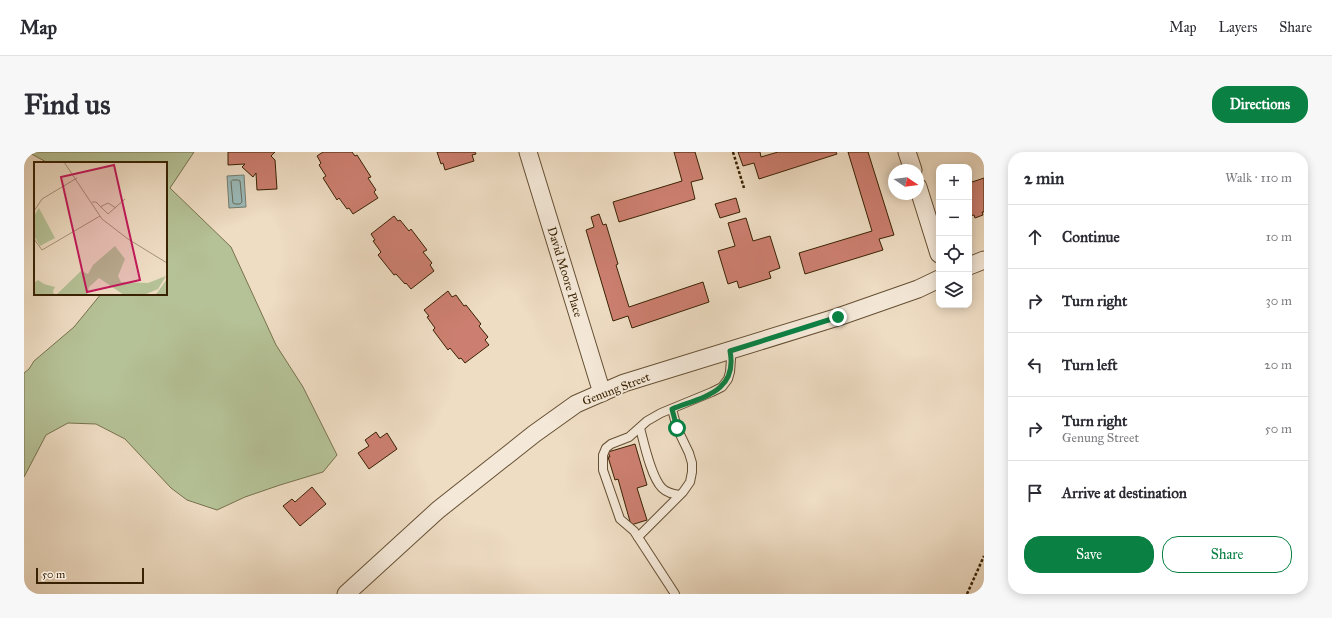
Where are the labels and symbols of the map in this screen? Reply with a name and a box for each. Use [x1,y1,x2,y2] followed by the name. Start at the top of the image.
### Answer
[34,162,167,295] inset map
[888,164,924,200] north arrow
[545,225,585,319] street label: David Moore Place
[829,308,847,326] route end
[580,369,653,409] street label: Genung Street
[668,419,686,437] route start
[36,566,144,585] scale bar

